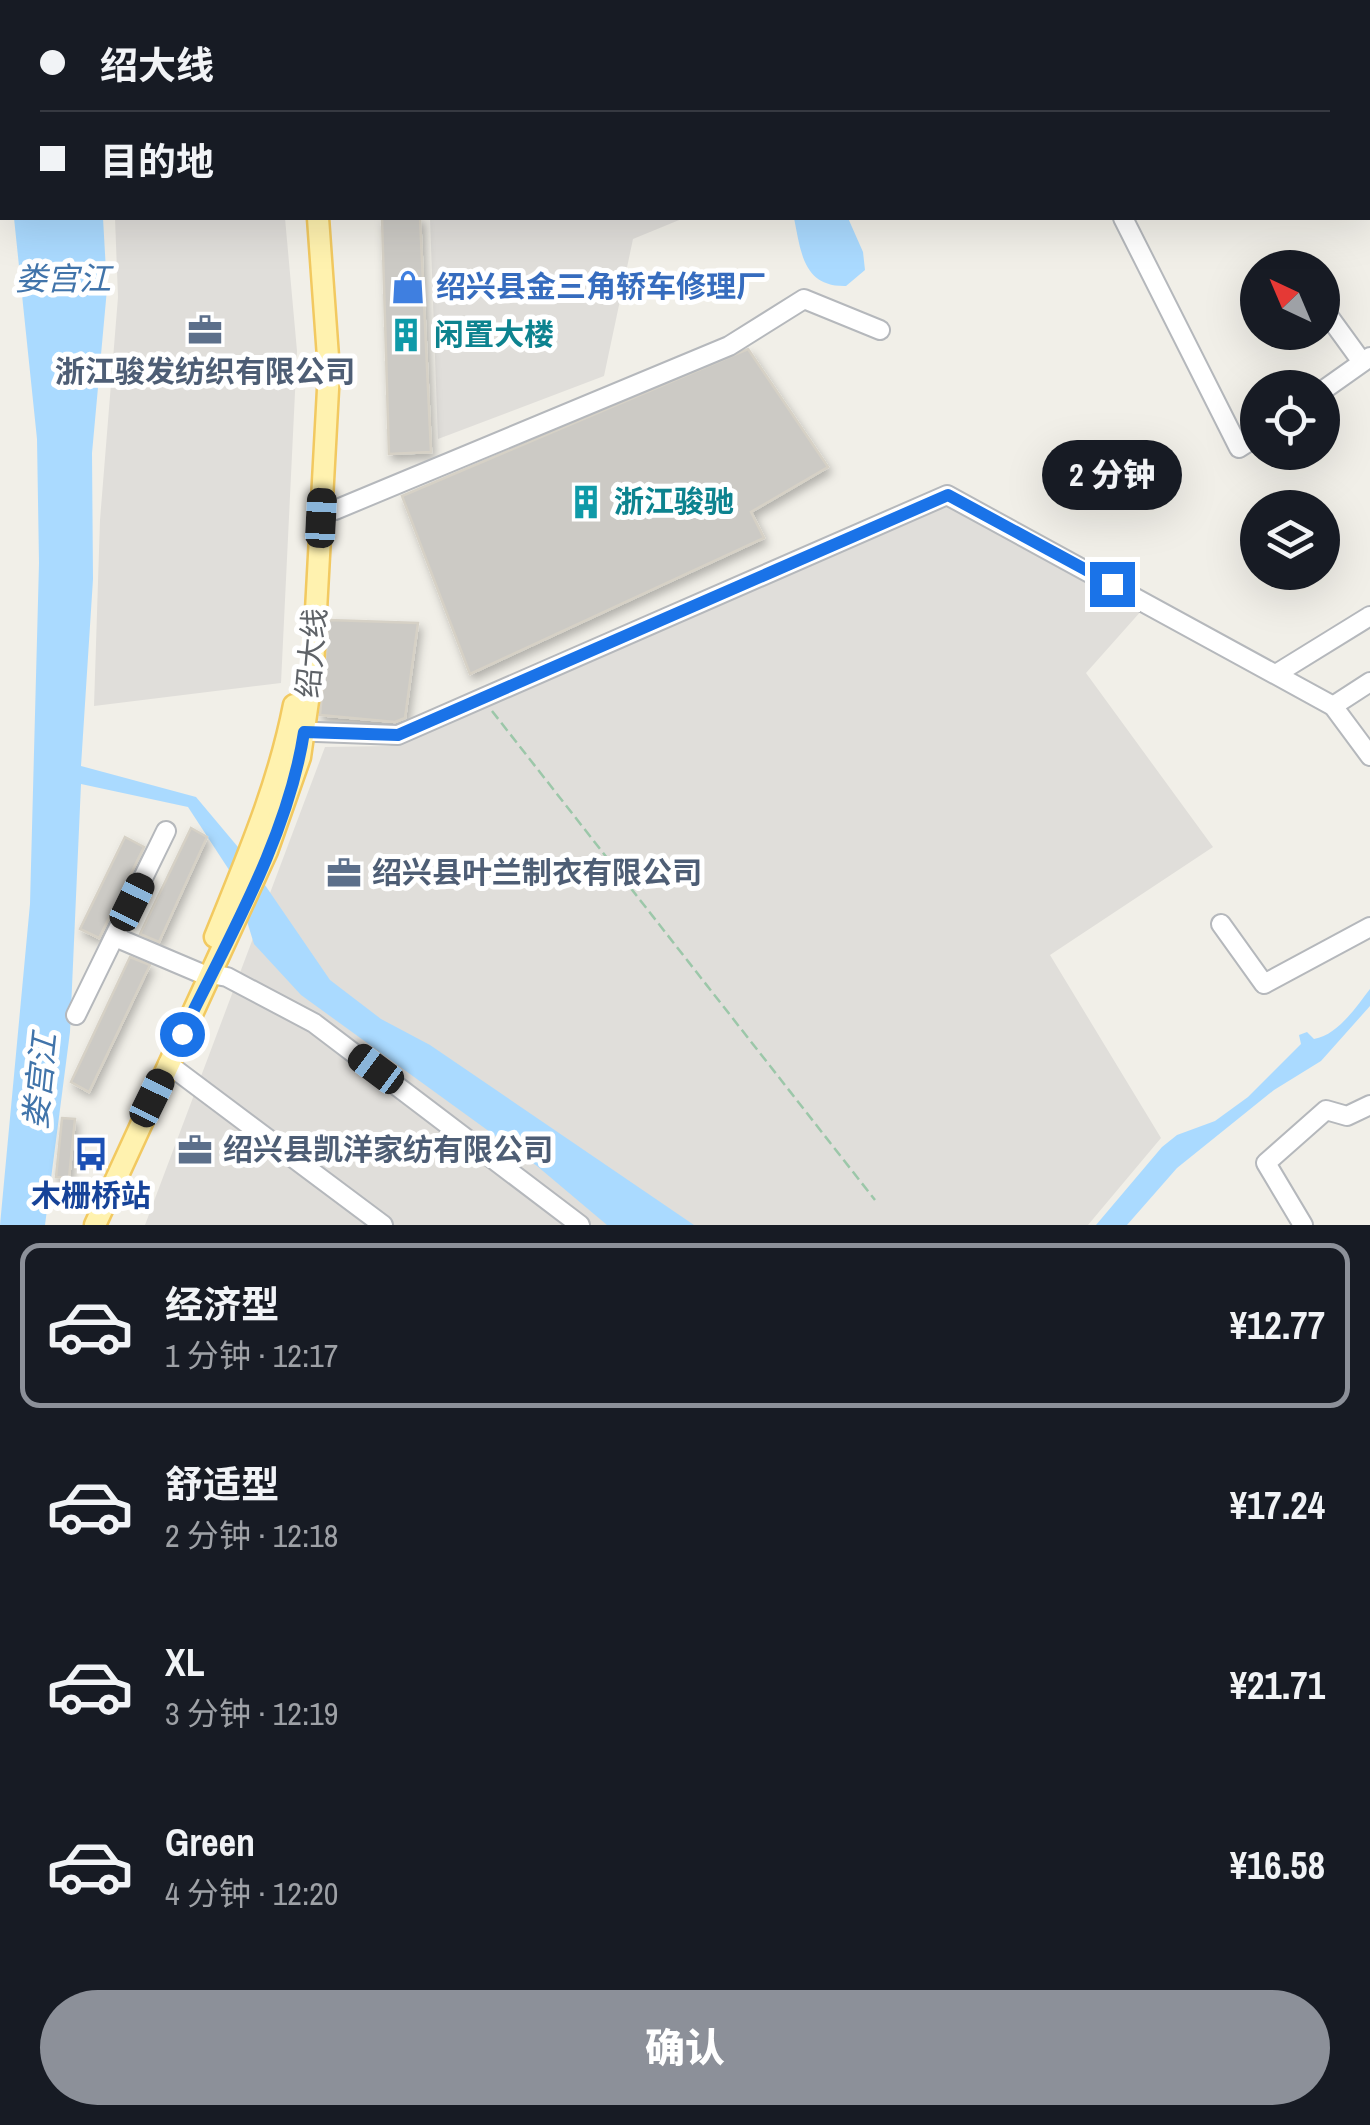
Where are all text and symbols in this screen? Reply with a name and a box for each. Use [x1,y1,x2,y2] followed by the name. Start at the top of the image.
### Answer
[100,40,214,91] text: 绍大线
[100,136,214,187] text: 目的地
[1240,250,1340,350] north arrow
[1240,250,1340,590] map controls
[15,257,114,300] water label: 娄宫江
[436,266,766,306] place label: 绍兴县金三角轿车修理厂
[389,268,427,306] shop icon: 绍兴县金三角轿车修理厂
[186,311,224,349] office icon: 浙江骏发纺织有限公司
[434,314,554,354] place label: 闲置大楼
[387,316,425,354] building icon: 闲置大楼
[55,351,355,391] place label: 浙江骏发纺织有限公司
[1240,370,1340,470] button: locate
[1042,439,1182,509] callout: 2 分钟
[1069,453,1155,496] text: 2 分钟
[614,481,734,521] place label: 浙江骏驰
[567,483,605,521] building icon: 浙江骏驰
[304,487,338,549] car
[1240,490,1340,590] button: layers
[1090,562,1135,607] route end
[287,606,335,699] street label: 绍大线
[372,852,702,892] place label: 绍兴县叶兰制衣有限公司
[325,854,363,892] office icon: 绍兴县叶兰制衣有限公司
[105,868,159,936] car
[160,1012,205,1057] route start
[13,1028,66,1131] water label: 娄宫江
[343,1039,409,1099] car
[125,1064,179,1132] car
[223,1129,553,1169] place label: 绍兴县凯洋家纺有限公司
[176,1131,214,1169] office icon: 绍兴县凯洋家纺有限公司
[72,1135,110,1173] bus stop icon: 木栅桥站
[31,1175,151,1215] place label: 木栅桥站
[165,1279,279,1330] text: 经济型
[45,1281,135,1371] icon: car
[1230,1300,1325,1351] text: ¥12.77
[165,1334,338,1377] text: 1 分钟 · 12:17
[165,1459,279,1510] text: 舒适型
[45,1461,135,1551] icon: car
[1230,1480,1325,1531] text: ¥17.24
[165,1514,338,1557] text: 2 分钟 · 12:18
[165,1637,205,1688] text: XL
[45,1641,135,1731] icon: car
[1230,1660,1325,1711] text: ¥21.71
[165,1692,338,1735] text: 3 分钟 · 12:19
[165,1817,255,1868] text: Green
[45,1821,135,1911] icon: car
[1230,1840,1325,1891] text: ¥16.58
[165,1872,338,1915] text: 4 分钟 · 12:20
[40,1990,1330,2105] button: 确认

